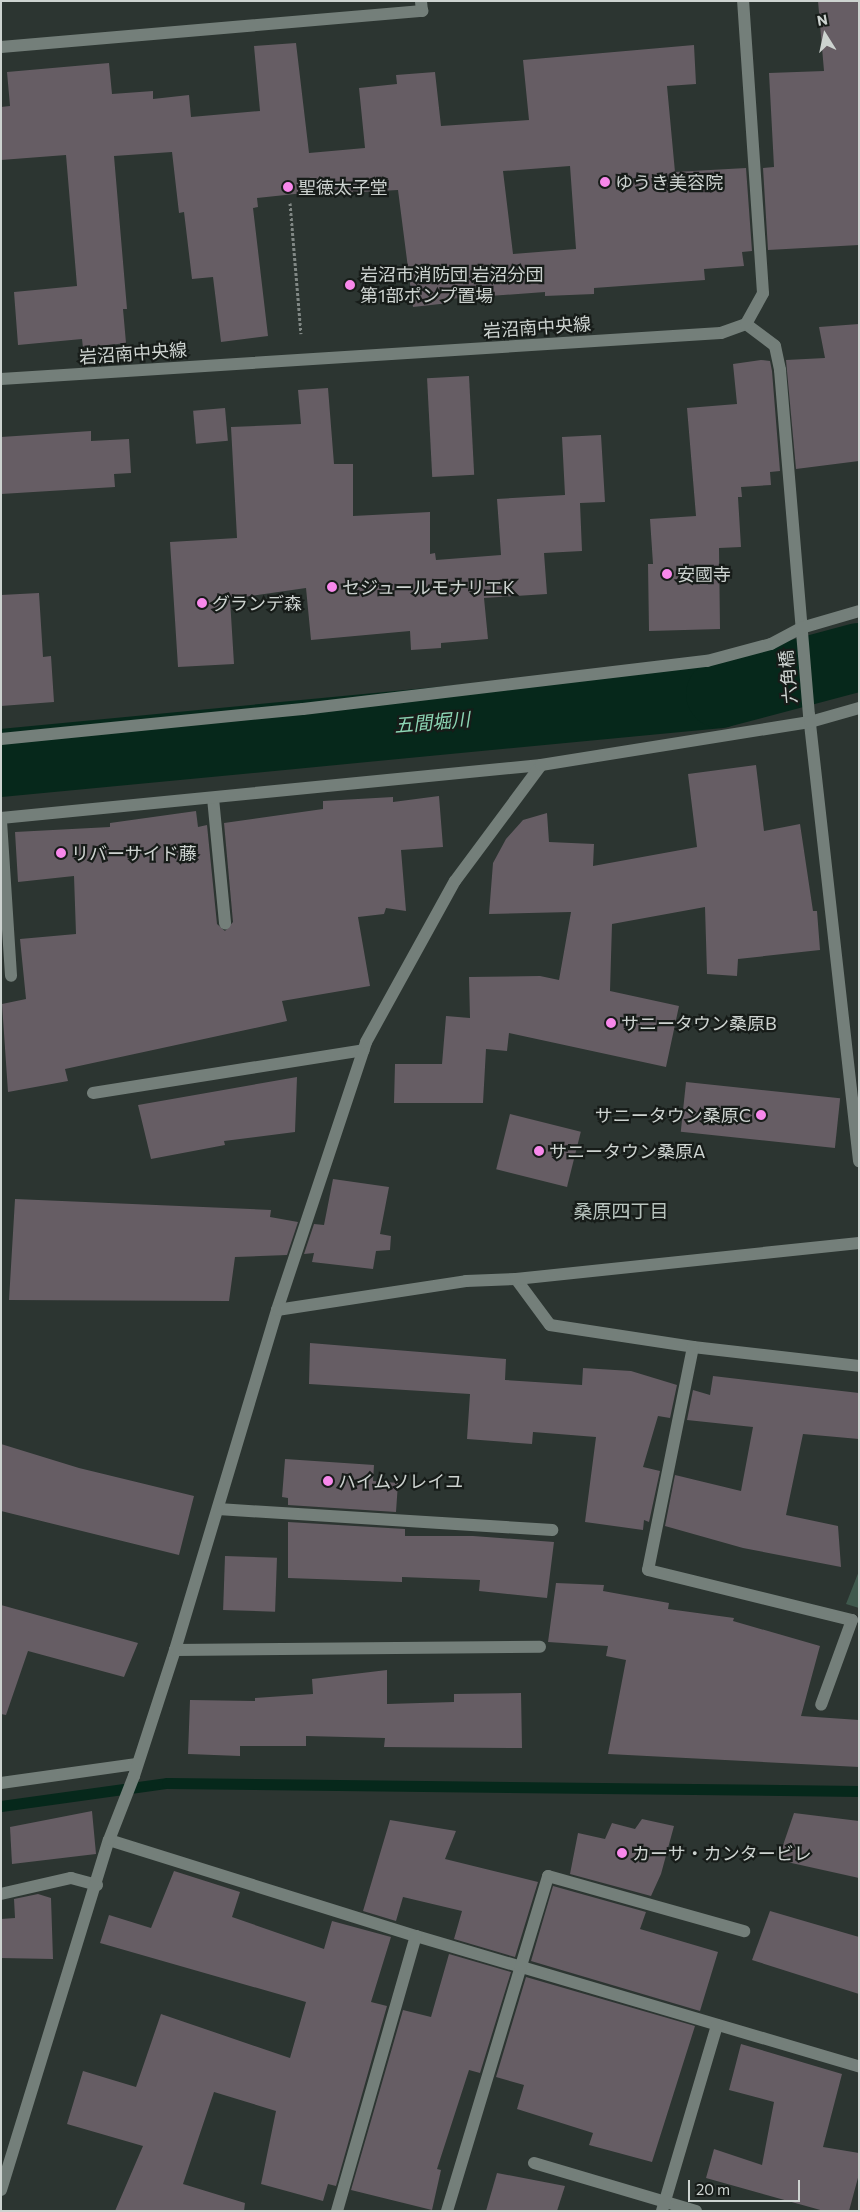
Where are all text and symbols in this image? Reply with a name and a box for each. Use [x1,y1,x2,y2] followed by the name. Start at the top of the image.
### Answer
[800,10,850,60] north arrow
[816,10,829,29] text: N
[615,171,723,193] place label: ゆうき美容院
[298,176,388,198] place label: 聖徳太子堂
[599,176,611,188] marker: ゆうき美容院
[282,181,294,193] marker: 聖徳太子堂
[360,264,543,306] place label: 岩沼市消防団 岩沼分団 第1部ポンプ置場
[344,279,356,291] marker: 岩沼市消防団 岩沼分団 第1部ポンプ置場
[482,312,592,342] street label: 岩沼南中央線
[78,338,188,368] street label: 岩沼南中央線
[677,563,731,585] place label: 安國寺
[661,568,673,580] marker: 安國寺
[342,576,516,598] place label: セジュールモナリエK
[326,581,338,593] marker: セジュールモナリエK
[212,592,302,614] place label: グランデ森
[196,597,208,609] marker: グランデ森
[775,649,801,705] street label: 六角橋
[393,707,471,737] water label: 五間堀川
[71,842,197,864] place label: リバーサイド藤
[55,847,67,859] marker: リバーサイド藤
[621,1012,777,1034] place label: サニータウン桑原B
[605,1017,617,1029] marker: サニータウン桑原B
[595,1104,751,1126] place label: サニータウン桑原C
[755,1109,767,1121] marker: サニータウン桑原C
[549,1140,705,1162] place label: サニータウン桑原A
[533,1145,545,1157] marker: サニータウン桑原A
[574,1200,668,1222] district label: 桑原四丁目
[338,1470,464,1492] place label: ハイムソレイユ
[322,1475,334,1487] marker: ハイムソレイユ
[632,1842,812,1864] place label: カーサ・カンタービレ
[616,1847,628,1859] marker: カーサ・カンタービレ
[690,2170,802,2202] scale bar
[696,2180,730,2198] text: 20 m

